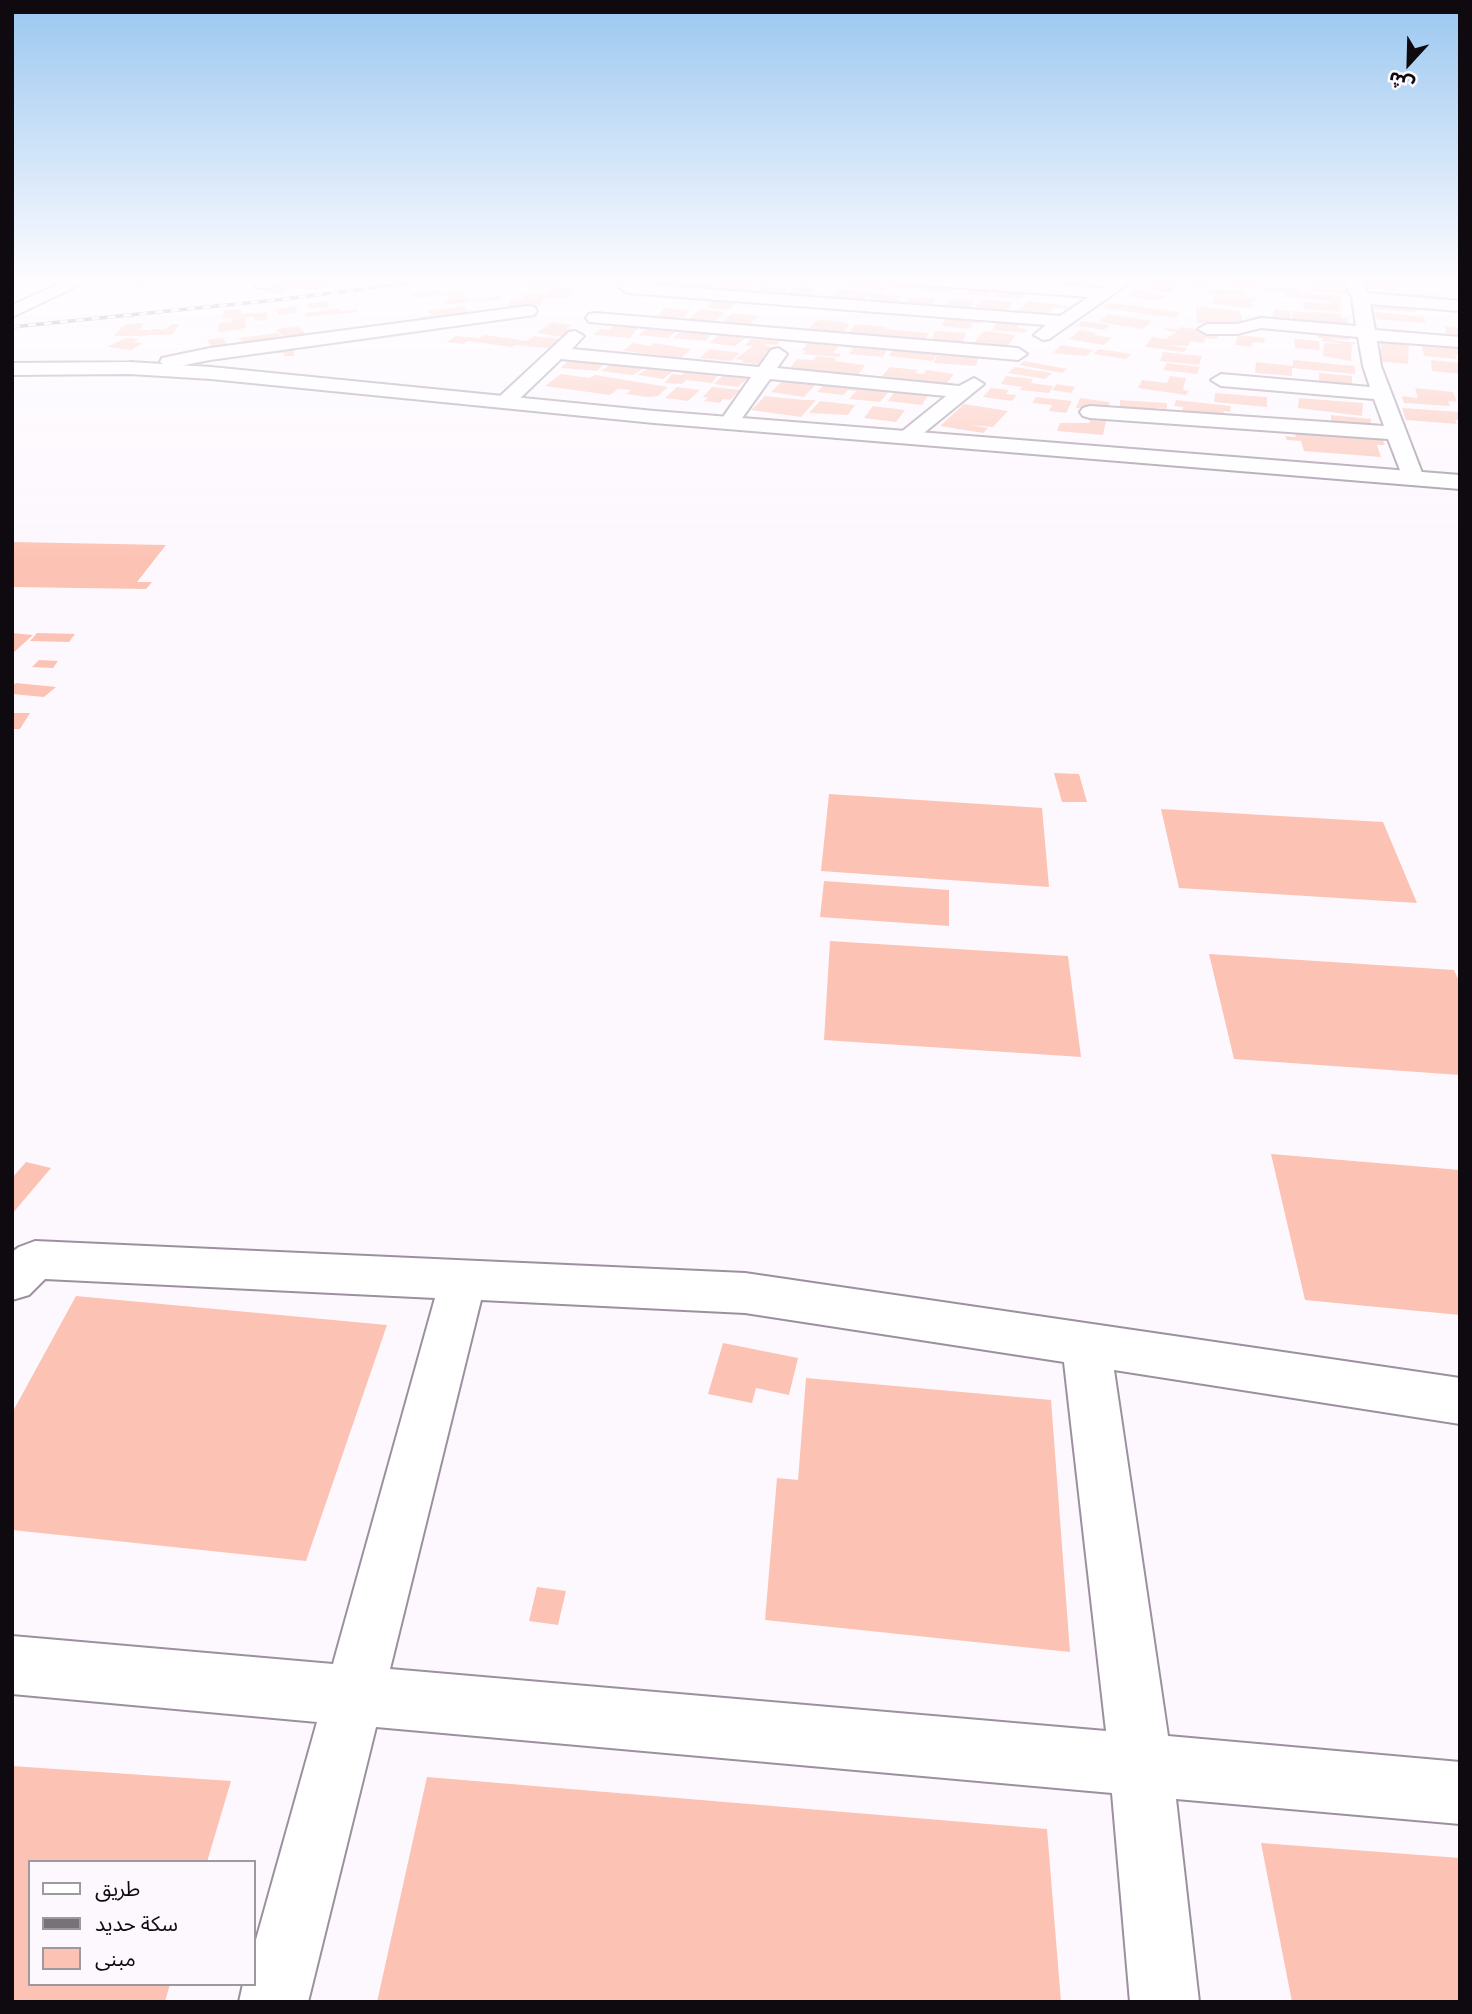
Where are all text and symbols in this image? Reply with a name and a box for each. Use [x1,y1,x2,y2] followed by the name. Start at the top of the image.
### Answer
[1374,28,1444,98] north arrow
[1385,67,1417,98] text: ش
[28,1860,256,1986] legend
[95,1875,140,1900] text: طريق
[95,1910,178,1935] text: سكة حديد
[95,1945,136,1970] text: مبنى

